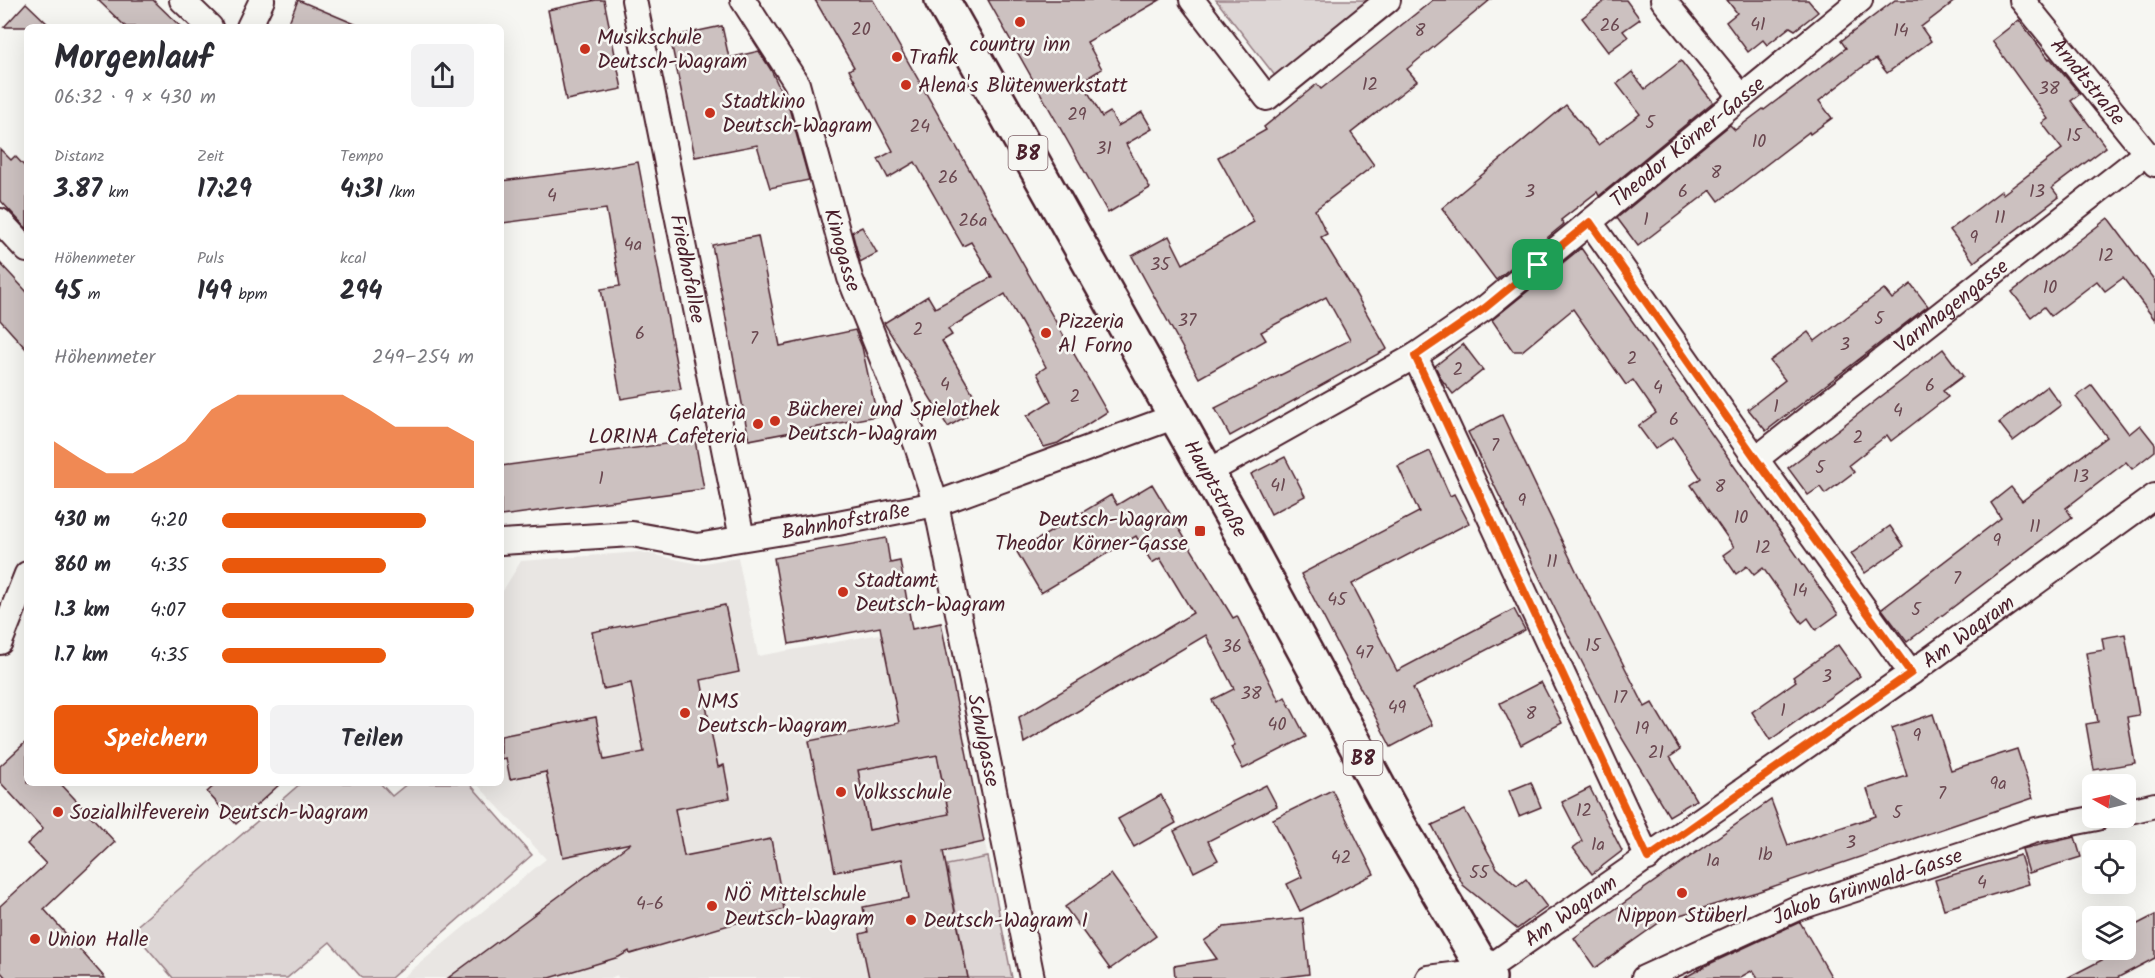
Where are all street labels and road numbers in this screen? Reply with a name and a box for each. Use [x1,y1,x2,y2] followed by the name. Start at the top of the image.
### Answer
[2041,31,2133,134] street label: Arndtstraße
[1603,69,1774,217] street label: Theodor Körner-Gasse
[1008,136,1048,170] road number: B8
[814,205,869,298] street label: Kinogasse
[659,211,714,327] street label: Friedhofallee
[1887,251,2017,363] street label: Varnhagengasse
[1174,434,1256,545] street label: Hauptstraße
[779,494,913,550] street label: Bahnhofstraße
[1916,588,2023,678] street label: Am Wagram
[957,691,1008,791] street label: Schulgasse
[1344,741,1382,775] road number: B8
[1767,840,1968,935] street label: Jakob Grünwald-Gasse
[1518,867,1625,956] street label: Am Wagram

